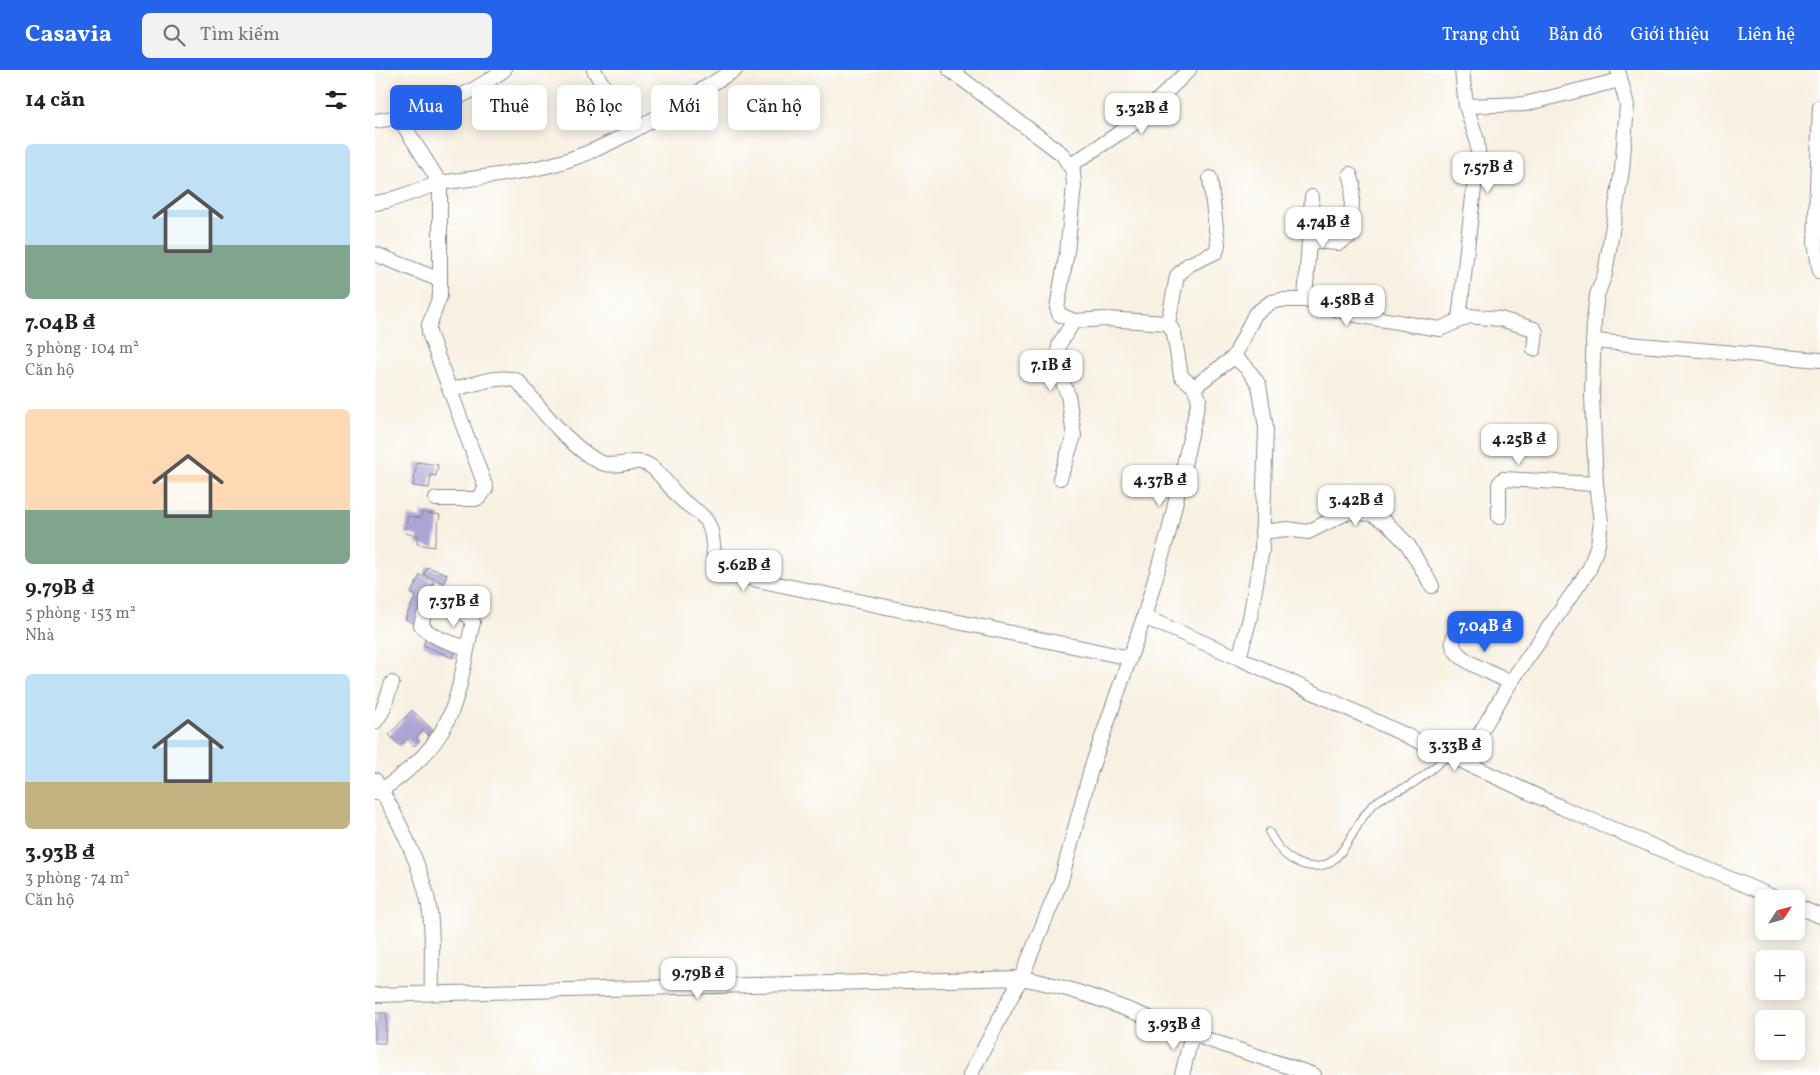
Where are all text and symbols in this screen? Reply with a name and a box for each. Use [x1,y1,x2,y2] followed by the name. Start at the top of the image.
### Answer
[142,13,492,58] search box
[25,18,112,52] text: Casavia
[160,21,188,49] icon: search
[200,22,280,48] text: Tìm kiếm
[1442,23,1520,48] text: Trang chủ
[1548,23,1603,48] text: Bản đồ
[1631,23,1709,48] text: Giới thiệu
[1737,23,1795,48] text: Liên hệ
[390,85,462,130] chip: Mua
[472,85,547,130] chip: Thuê
[557,85,641,130] chip: Bộ lọc
[651,85,718,130] chip: Mới
[728,85,820,130] chip: Căn hộ
[25,86,85,115] text: 14 căn
[322,86,350,114] icon: filters
[1096,92,1188,135] pin: 3.32B ₫
[1116,98,1168,120] text: 3.32B ₫
[1442,152,1534,194] pin: 7.57B ₫
[1463,157,1513,179] text: 7.57B ₫
[143,176,233,266] icon: home
[1277,206,1369,249] pin: 4.74B ₫
[1296,212,1350,234] text: 4.74B ₫
[1301,284,1393,327] pin: 4.58B ₫
[1320,290,1374,312] text: 4.58B ₫
[25,309,95,338] text: 7.04B ₫
[25,338,139,360] text: 3 phòng · 104 m²
[1010,350,1092,392] pin: 7.1B ₫
[1031,355,1071,377] text: 7.1B ₫
[25,360,74,382] text: Căn hộ
[1473,424,1565,466] pin: 4.25B ₫
[1492,429,1546,451] text: 4.25B ₫
[143,441,233,531] icon: home
[1114,464,1206,507] pin: 4.37B ₫
[1133,470,1187,492] text: 4.37B ₫
[1310,484,1402,527] pin: 3.42B ₫
[1329,490,1383,512] text: 3.42B ₫
[698,550,790,592] pin: 5.62B ₫
[717,555,771,577] text: 5.62B ₫
[25,574,94,603] text: 9.79B ₫
[408,586,500,628] pin: 7.37B ₫
[429,591,479,613] text: 7.37B ₫
[25,603,136,625] text: 5 phòng · 153 m²
[1439,610,1531,653] pin: 7.04B ₫
[1458,616,1512,638] text: 7.04B ₫
[25,625,54,647] text: Nhà
[143,706,233,796] icon: home
[1409,730,1501,772] pin: 3.33B ₫
[1429,735,1481,757] text: 3.33B ₫
[25,839,95,868] text: 3.93B ₫
[25,868,130,890] text: 3 phòng · 74 m²
[25,890,74,912] text: Căn hộ
[1755,890,1805,940] north arrow
[1755,890,1805,1060] map controls
[1755,950,1805,1000] button: +
[652,958,744,1000] pin: 9.79B ₫
[672,963,724,985] text: 9.79B ₫
[1128,1008,1220,1051] pin: 3.93B ₫
[1755,1010,1805,1060] button: −
[1147,1014,1201,1036] text: 3.93B ₫

